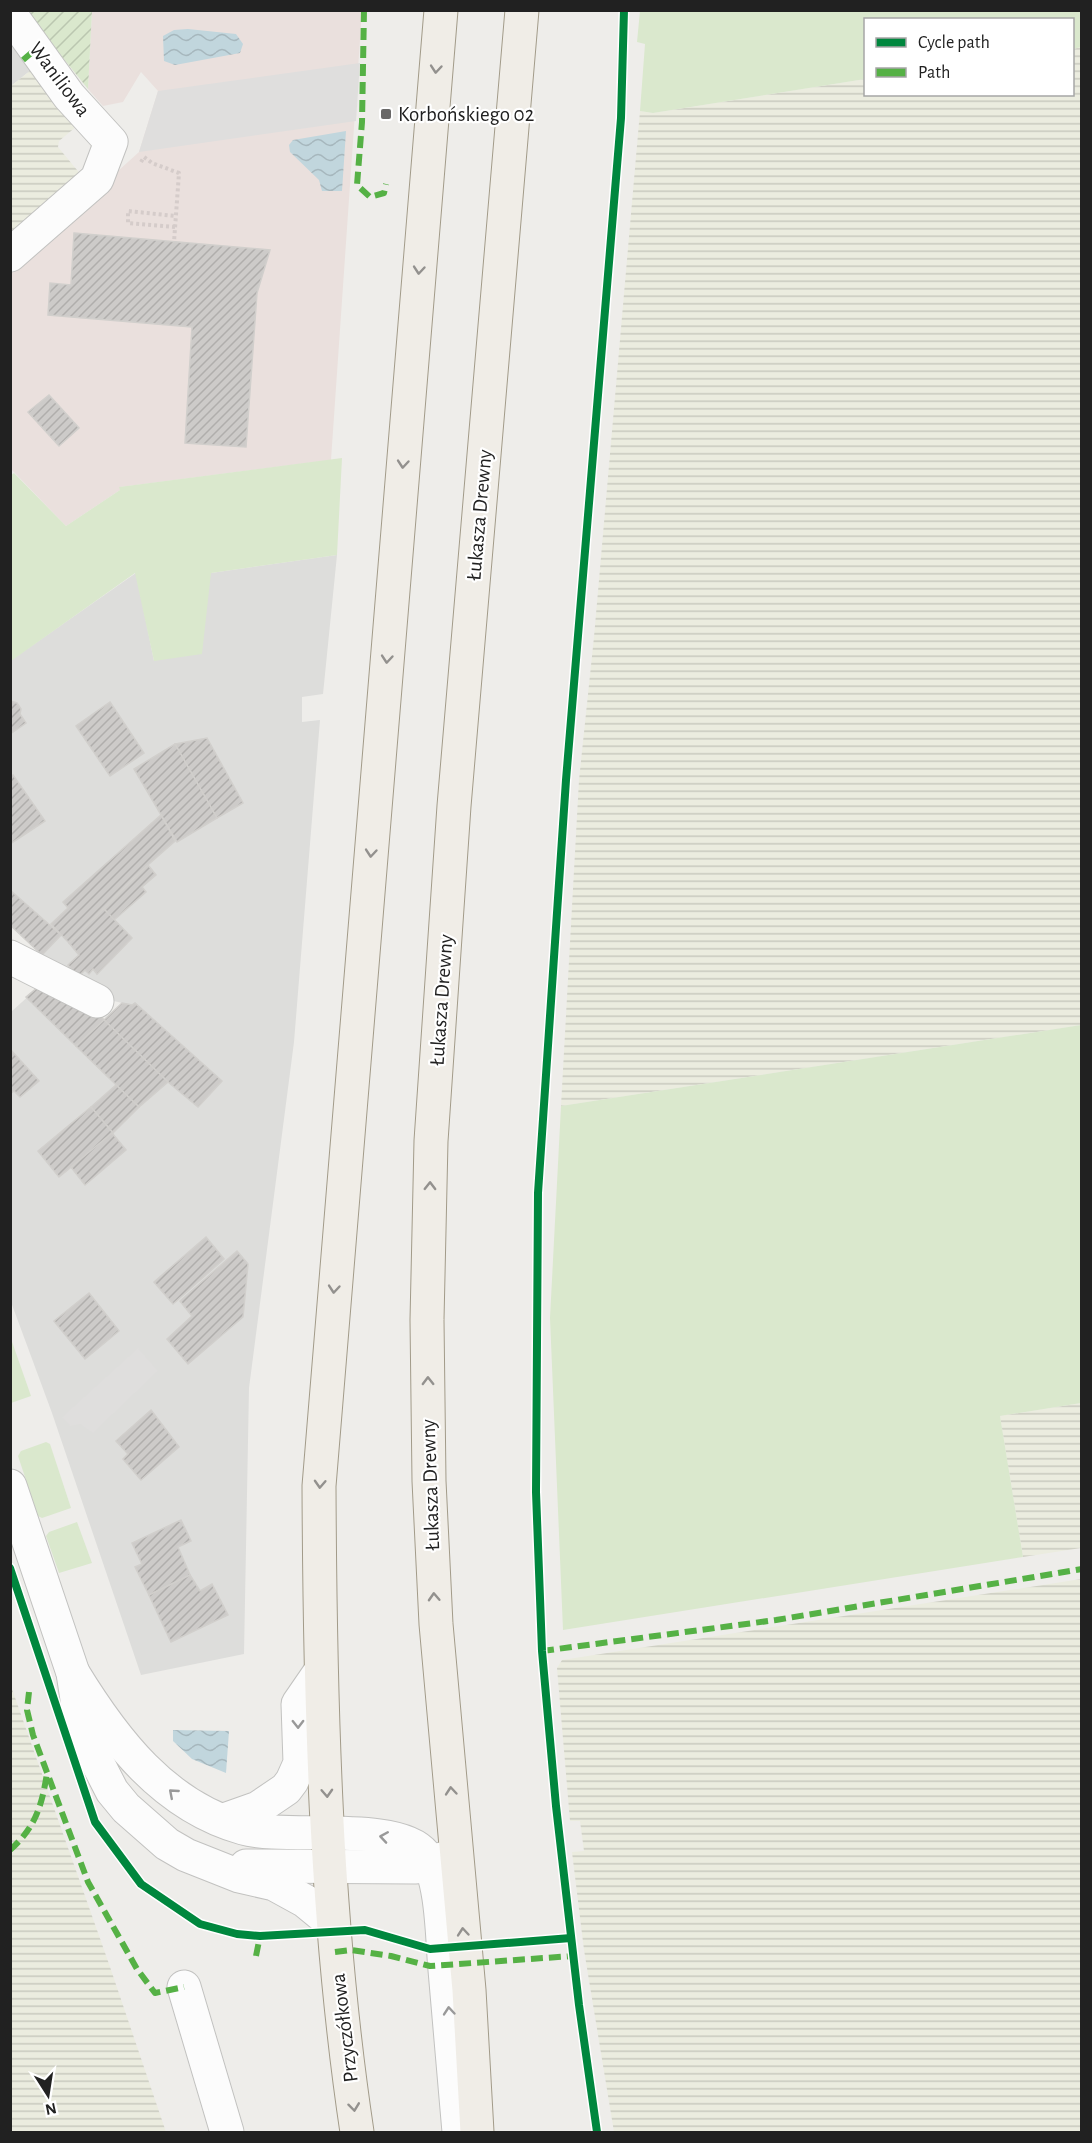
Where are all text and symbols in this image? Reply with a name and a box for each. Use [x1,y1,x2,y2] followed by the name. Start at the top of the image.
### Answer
[864,18,1074,96] legend
[918,34,990,52] text: Cycle path
[25,38,94,121] street label: Waniliowa
[430,64,443,73] one-way arrow
[918,64,950,82] text: Path
[398,104,534,125] place label: Korbońskiego 02
[379,107,393,121] marker: Korbońskiego 02
[413,266,426,275] one-way arrow
[463,448,496,582] street label: Łukasza Drewny
[397,460,410,469] one-way arrow
[381,654,394,663] one-way arrow
[365,849,378,858] one-way arrow
[426,934,457,1066] street label: Łukasza Drewny
[424,1182,436,1191] one-way arrow
[328,1285,341,1294] one-way arrow
[422,1377,434,1386] one-way arrow
[418,1419,443,1551] street label: Łukasza Drewny
[313,1479,326,1488] one-way arrow
[428,1592,441,1601] one-way arrow
[292,1719,304,1728] one-way arrow
[444,1787,457,1796] one-way arrow
[169,1789,180,1800] one-way arrow
[320,1789,333,1798] one-way arrow
[380,1832,389,1844] one-way arrow
[457,1927,470,1936] one-way arrow
[327,1972,362,2084] street label: Przyczółkowa
[442,2007,455,2016] one-way arrow
[18,2065,78,2125] north arrow
[44,2100,58,2118] text: N
[347,2103,359,2112] one-way arrow

